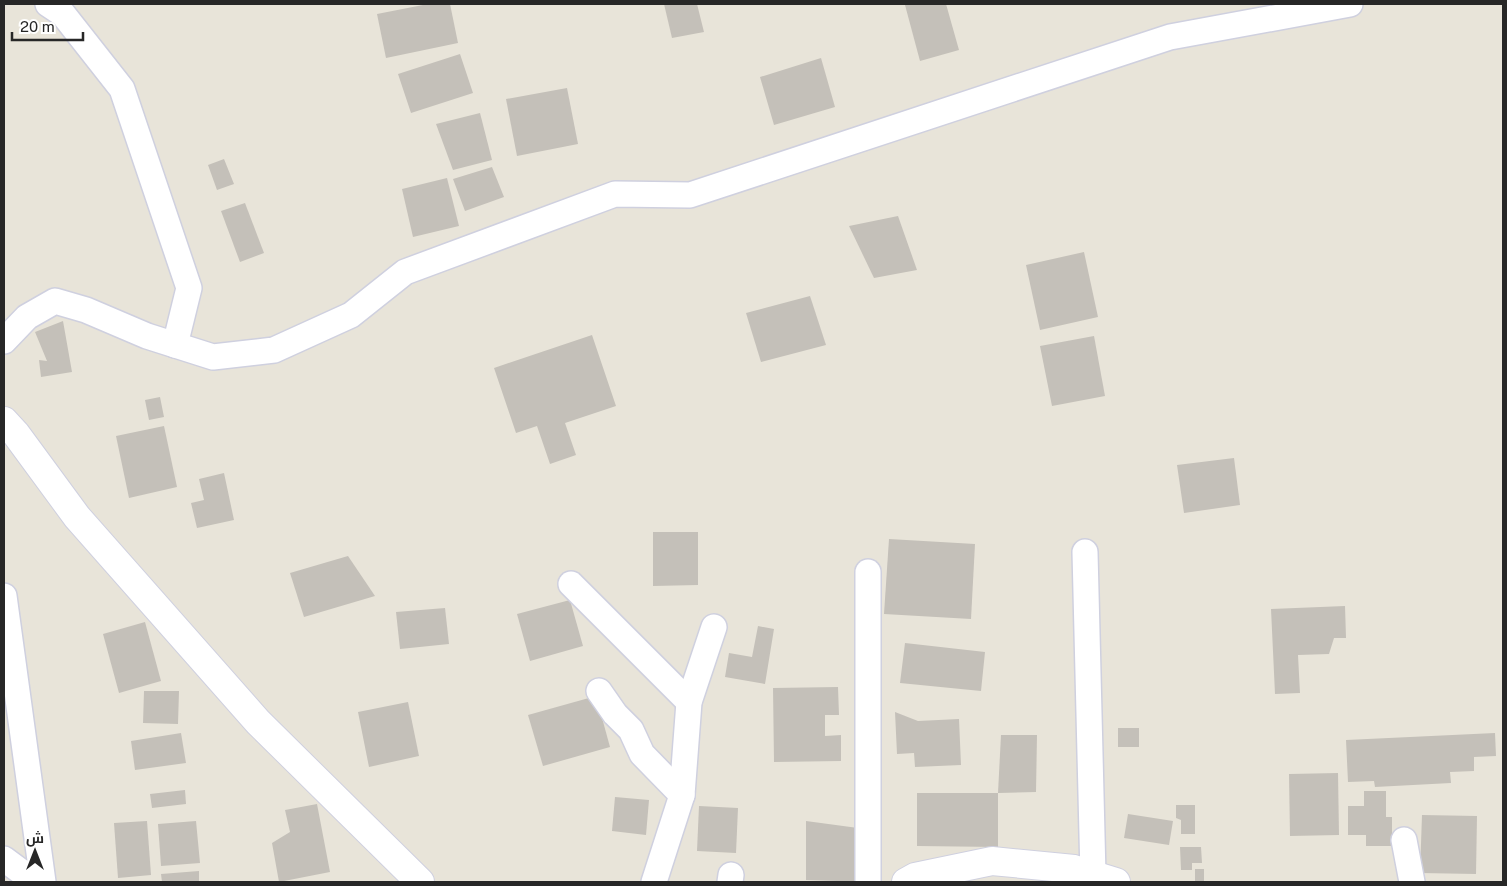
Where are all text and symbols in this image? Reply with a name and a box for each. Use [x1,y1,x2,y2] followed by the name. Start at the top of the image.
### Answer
[12,10,84,42] scale bar
[20,18,55,35] text: 20 m
[10,826,60,876] north arrow
[26,830,44,847] text: ش

